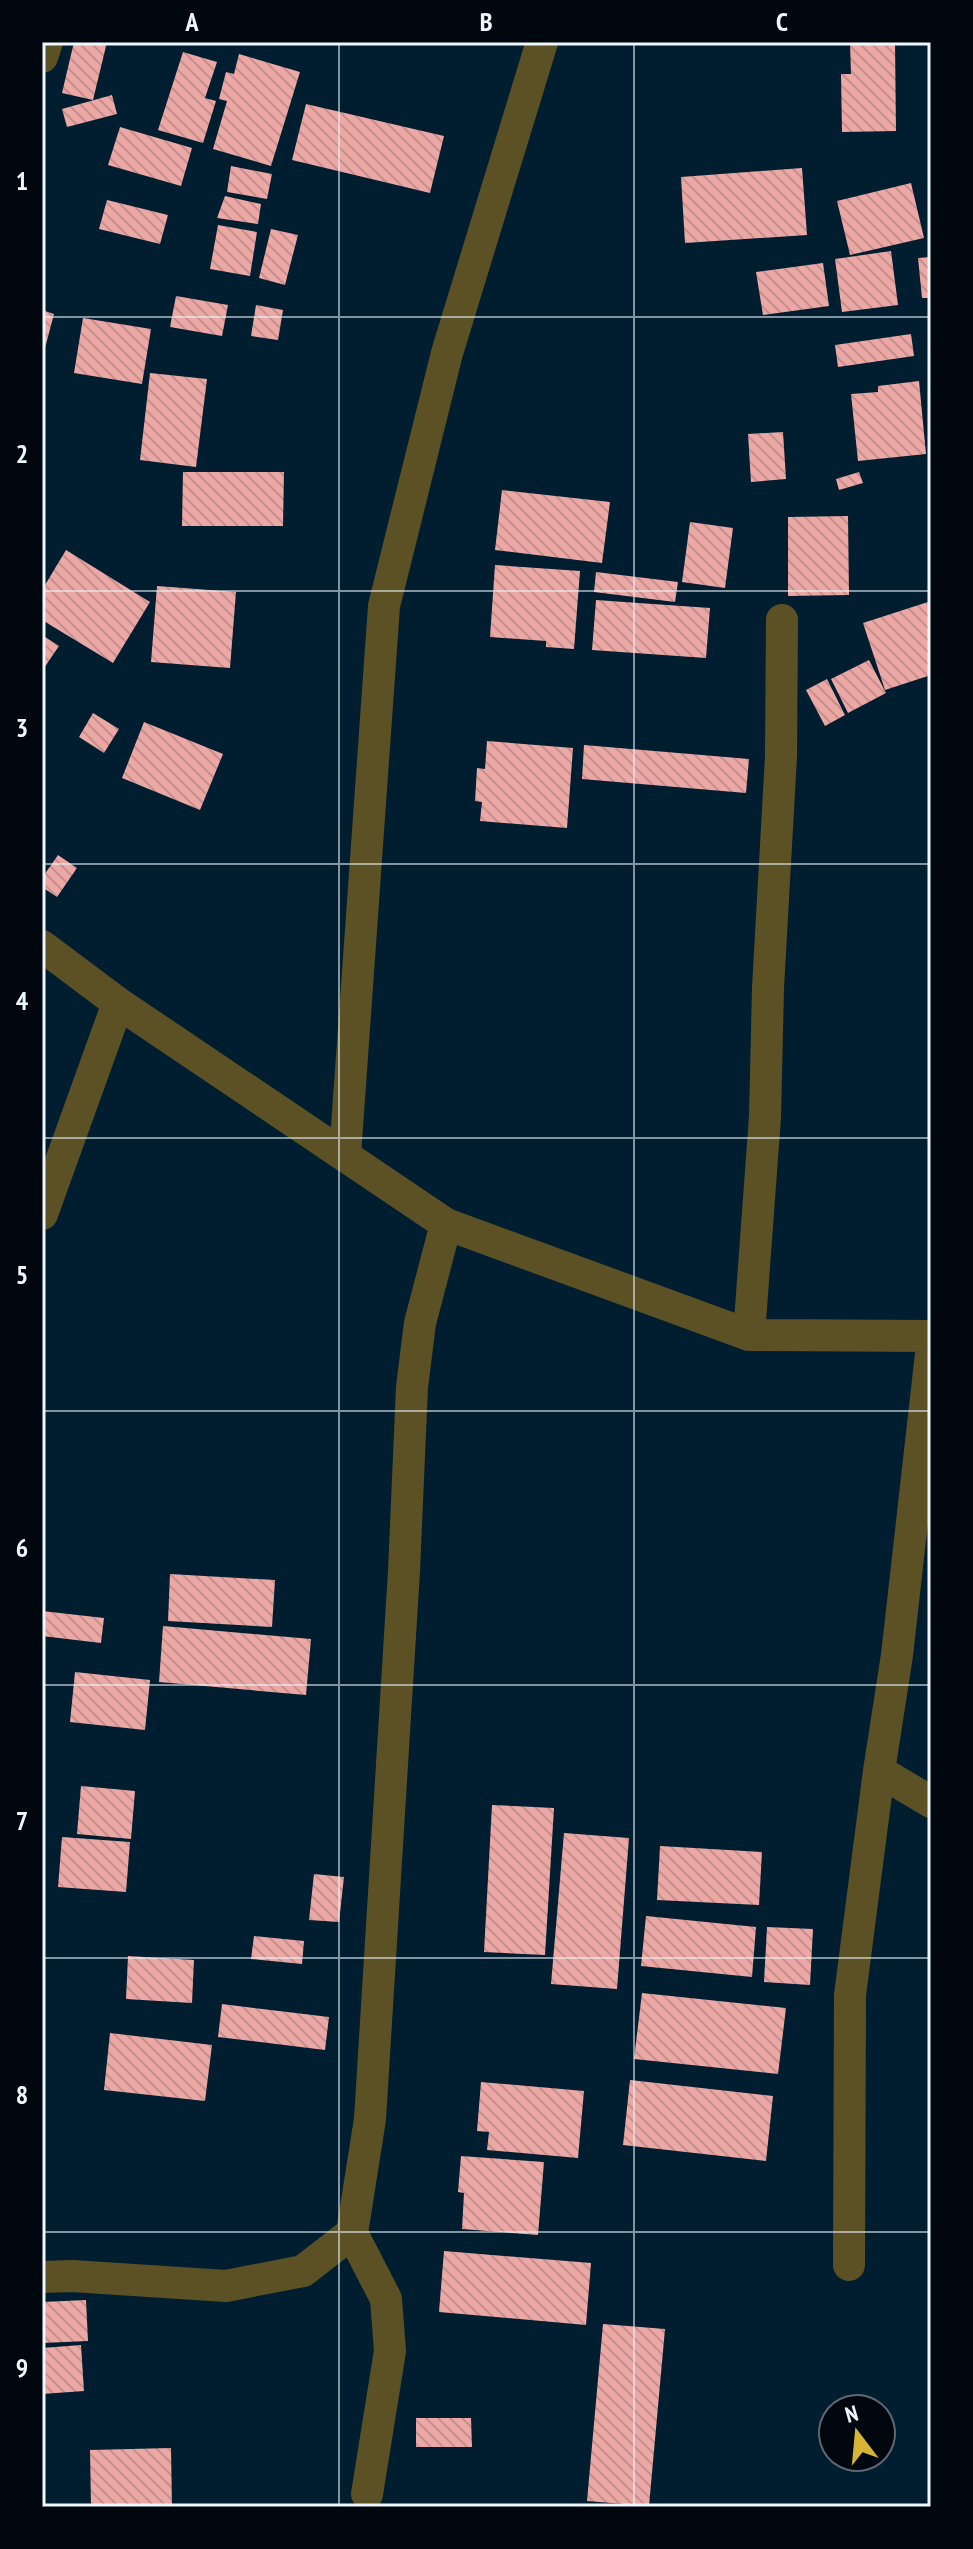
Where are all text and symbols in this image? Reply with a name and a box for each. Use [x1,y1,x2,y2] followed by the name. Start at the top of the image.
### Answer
[184,5,199,38] text: A
[480,5,493,38] text: B
[776,5,788,38] text: C
[16,164,28,197] text: 1
[16,437,28,470] text: 2
[16,711,28,744] text: 3
[16,984,29,1017] text: 4
[16,1258,28,1291] text: 5
[16,1531,28,1564] text: 6
[16,1804,28,1837] text: 7
[16,2078,28,2111] text: 8
[16,2351,28,2384] text: 9
[817,2393,897,2473] north arrow
[842,2399,861,2429] text: N

